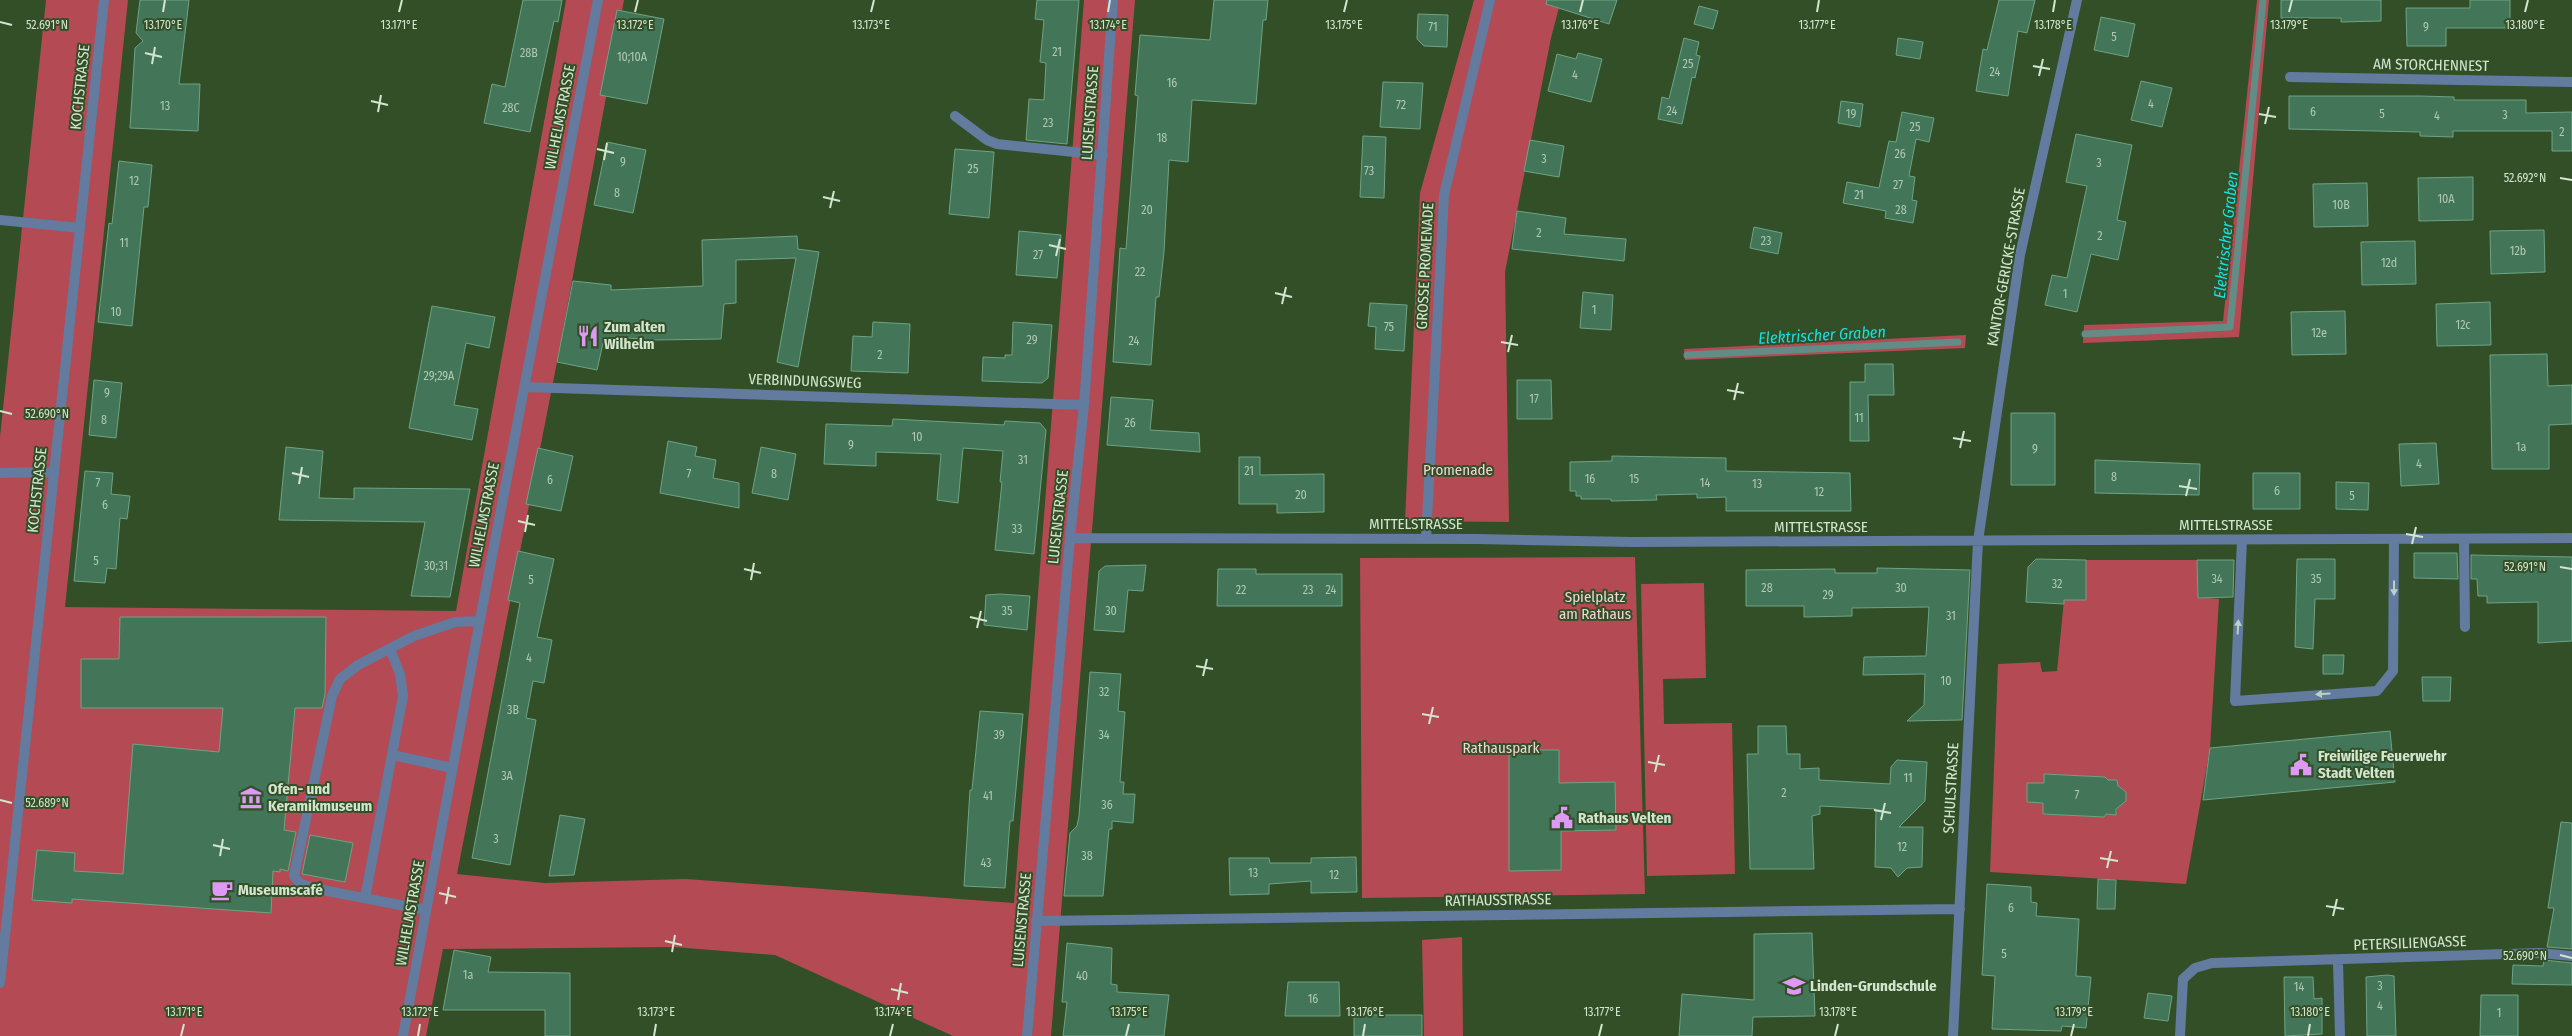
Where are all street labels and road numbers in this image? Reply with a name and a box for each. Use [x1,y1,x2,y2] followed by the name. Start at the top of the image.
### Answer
[67,43,93,131] street label: KOCHSTRASSE
[2373,55,2489,75] street label: AM STORCHENNEST
[541,63,579,171] street label: WILHELMSTRASSE
[1078,65,1102,161] street label: LUISENSTRASSE
[1983,186,2029,348] street label: KANTOR-GERICKE-STRASSE
[1413,202,1437,330] street label: GROSSE PROMENADE
[748,370,862,392] street label: VERBINDUNGSWEG
[24,446,50,534] street label: KOCHSTRASSE
[465,461,503,569] street label: WILHELMSTRASSE
[1044,469,1072,565] street label: LUISENSTRASSE
[1369,515,1463,533] street label: MITTELSTRASSE
[2179,516,2273,534] street label: MITTELSTRASSE
[1774,518,1868,536] street label: MITTELSTRASSE
[1940,742,1962,834] street label: SCHULSTRASSE
[392,859,428,967] street label: WILHELMSTRASSE
[1009,872,1035,968] street label: LUISENSTRASSE
[1444,890,1552,910] street label: RATHAUSSTRASSE
[2353,932,2467,954] street label: PETERSILIENGASSE

